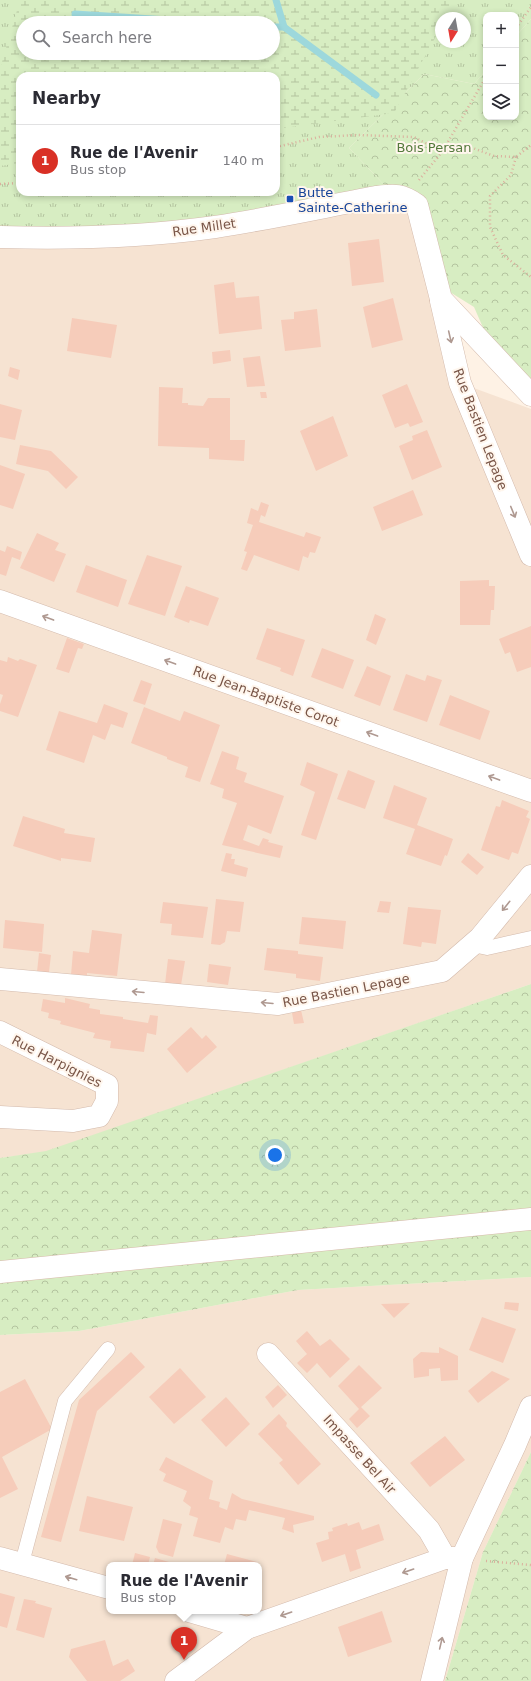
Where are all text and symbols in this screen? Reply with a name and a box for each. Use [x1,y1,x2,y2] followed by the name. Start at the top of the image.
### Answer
[435,12,471,48] north arrow
[483,12,519,120] map controls
[483,12,519,48] button: +
[16,16,280,60] search box
[30,27,52,49] icon: search
[62,29,152,47] text: Search here
[483,48,519,84] button: −
[483,84,519,120] button: layers
[32,88,101,108] text: Nearby
[396,140,472,155] park label: Bois Persan
[70,144,198,162] text: Rue de l'Avenir
[40,153,50,168] text: 1
[222,153,264,168] text: 140 m
[70,162,126,177] text: Bus stop
[298,185,407,215] place label: Butte Sainte-Catherine
[285,194,295,204] marker: Butte Sainte-Catherine
[171,216,237,239] street label: Rue Millet
[446,331,454,344] one-way arrow
[450,366,511,492] street label: Rue Bastien Lepage
[510,505,518,517] one-way arrow
[42,614,54,622] one-way arrow
[164,658,177,665] one-way arrow
[191,663,341,730] street label: Rue Jean-Baptiste Corot
[365,730,378,737] one-way arrow
[489,773,501,781] one-way arrow
[502,901,511,912] one-way arrow
[281,971,411,1010] street label: Rue Bastien Lepage
[132,988,145,995] one-way arrow
[261,1000,274,1007] one-way arrow
[9,1032,104,1091] street label: Rue Harpignies
[265,1145,285,1165] your location
[320,1412,399,1497] street label: Impasse Bel Air
[106,1562,262,1614] popup
[402,1568,415,1575] one-way arrow
[120,1572,248,1590] text: Rue de l'Avenir
[65,1573,78,1581] one-way arrow
[120,1590,176,1605] text: Bus stop
[280,1611,292,1619] one-way arrow
[171,1627,197,1660] pin: 1
[438,1637,446,1650] one-way arrow

